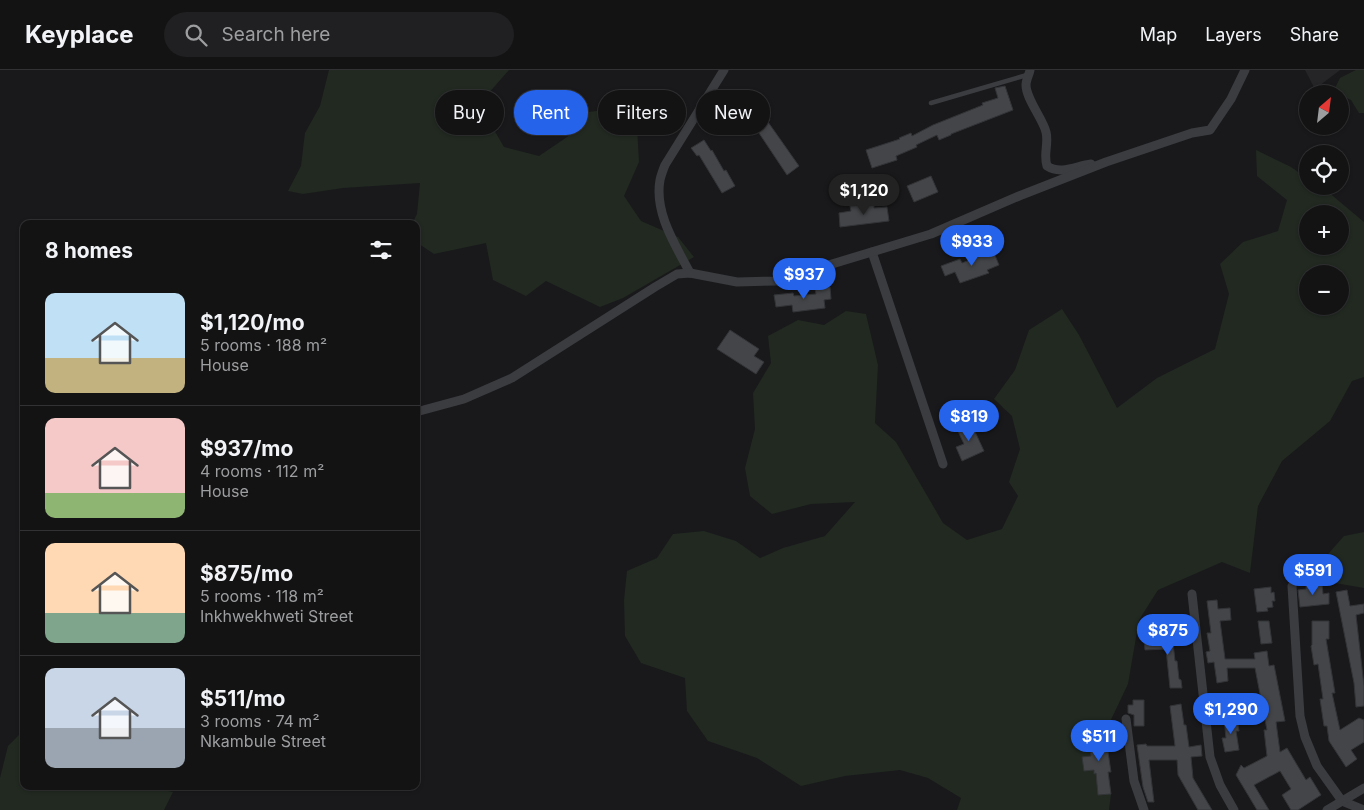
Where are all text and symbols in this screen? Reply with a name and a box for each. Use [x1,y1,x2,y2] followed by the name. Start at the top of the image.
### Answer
[164,12,514,57] search box
[25,20,134,49] text: Keyplace
[182,21,210,49] icon: search
[222,23,330,46] text: Search here
[1140,24,1177,45] text: Map
[1205,24,1262,45] text: Layers
[1290,24,1339,45] text: Share
[1299,85,1349,135] north arrow
[1299,85,1349,315] map controls
[435,90,504,135] chip: Buy
[514,90,588,135] chip: Rent
[598,90,686,135] chip: Filters
[696,90,770,135] chip: New
[1299,145,1349,195] button: locate
[823,174,905,216] pin: $1,120
[839,180,889,200] text: $1,120
[1299,205,1349,255] button: +
[942,224,1002,267] pin: $933
[951,231,993,251] text: $933
[367,236,395,264] icon: filters
[45,238,133,263] text: 8 homes
[774,258,834,300] pin: $937
[784,264,824,284] text: $937
[1299,265,1349,315] button: −
[200,310,305,335] text: $1,120/mo
[85,313,145,373] icon: home
[200,335,327,355] text: 5 rooms · 188 m²
[200,355,249,375] text: House
[939,400,999,442] pin: $819
[950,406,988,426] text: $819
[200,436,293,461] text: $937/mo
[85,438,145,498] icon: home
[200,461,324,481] text: 4 rooms · 112 m²
[200,481,249,501] text: House
[1283,554,1343,596] pin: $591
[1294,560,1332,580] text: $591
[200,561,293,586] text: $875/mo
[85,563,145,623] icon: home
[200,586,324,606] text: 5 rooms · 118 m²
[200,606,353,626] text: Inkhwekhweti Street
[1138,614,1198,656] pin: $875
[1148,620,1188,640] text: $875
[200,686,285,711] text: $511/mo
[85,688,145,748] icon: home
[1190,692,1272,735] pin: $1,290
[1204,699,1258,719] text: $1,290
[200,711,319,731] text: 3 rooms · 74 m²
[1069,720,1129,762] pin: $511
[1082,726,1116,746] text: $511
[200,731,326,751] text: Nkambule Street

